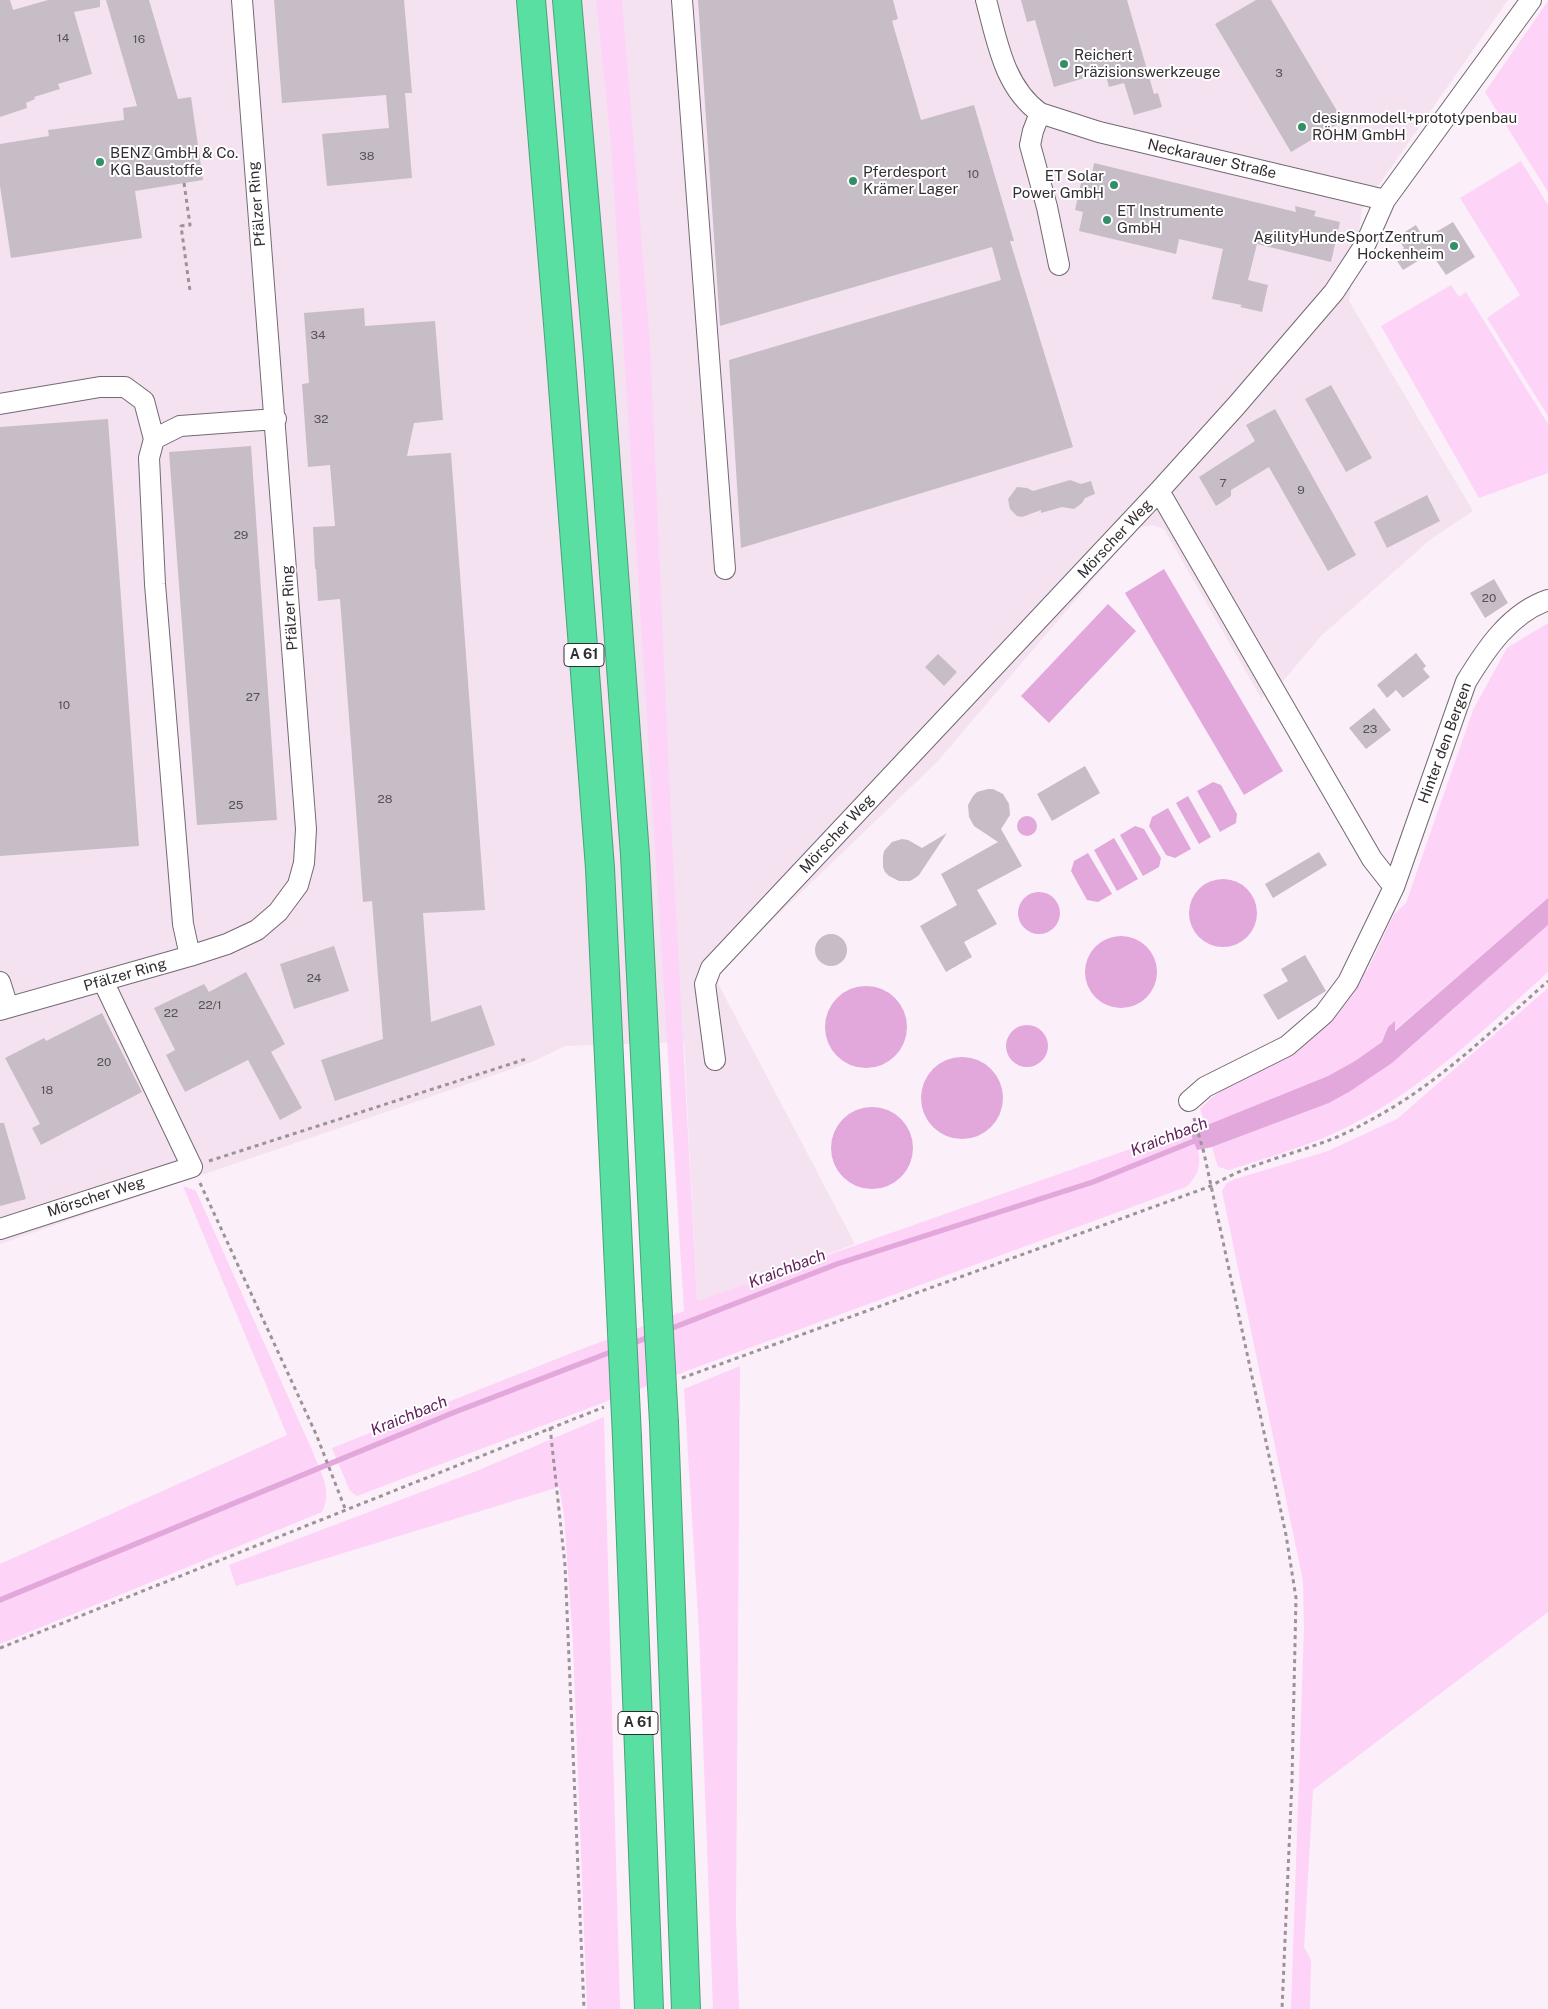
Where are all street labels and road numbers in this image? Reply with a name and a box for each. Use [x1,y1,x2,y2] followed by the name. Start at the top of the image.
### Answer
[1146,135,1278,183] street label: Neckarauer Straße
[244,161,270,247] street label: Pfälzer Ring
[1074,496,1156,582] street label: Mörscher Weg
[278,565,302,651] street label: Pfälzer Ring
[564,644,604,666] road number: A 61
[1415,680,1475,806] street label: Hinter den Bergen
[796,791,878,877] street label: Mörscher Weg
[81,955,169,995] street label: Pfälzer Ring
[45,1173,147,1221] street label: Mörscher Weg
[618,1712,658,1735] road number: A 61

